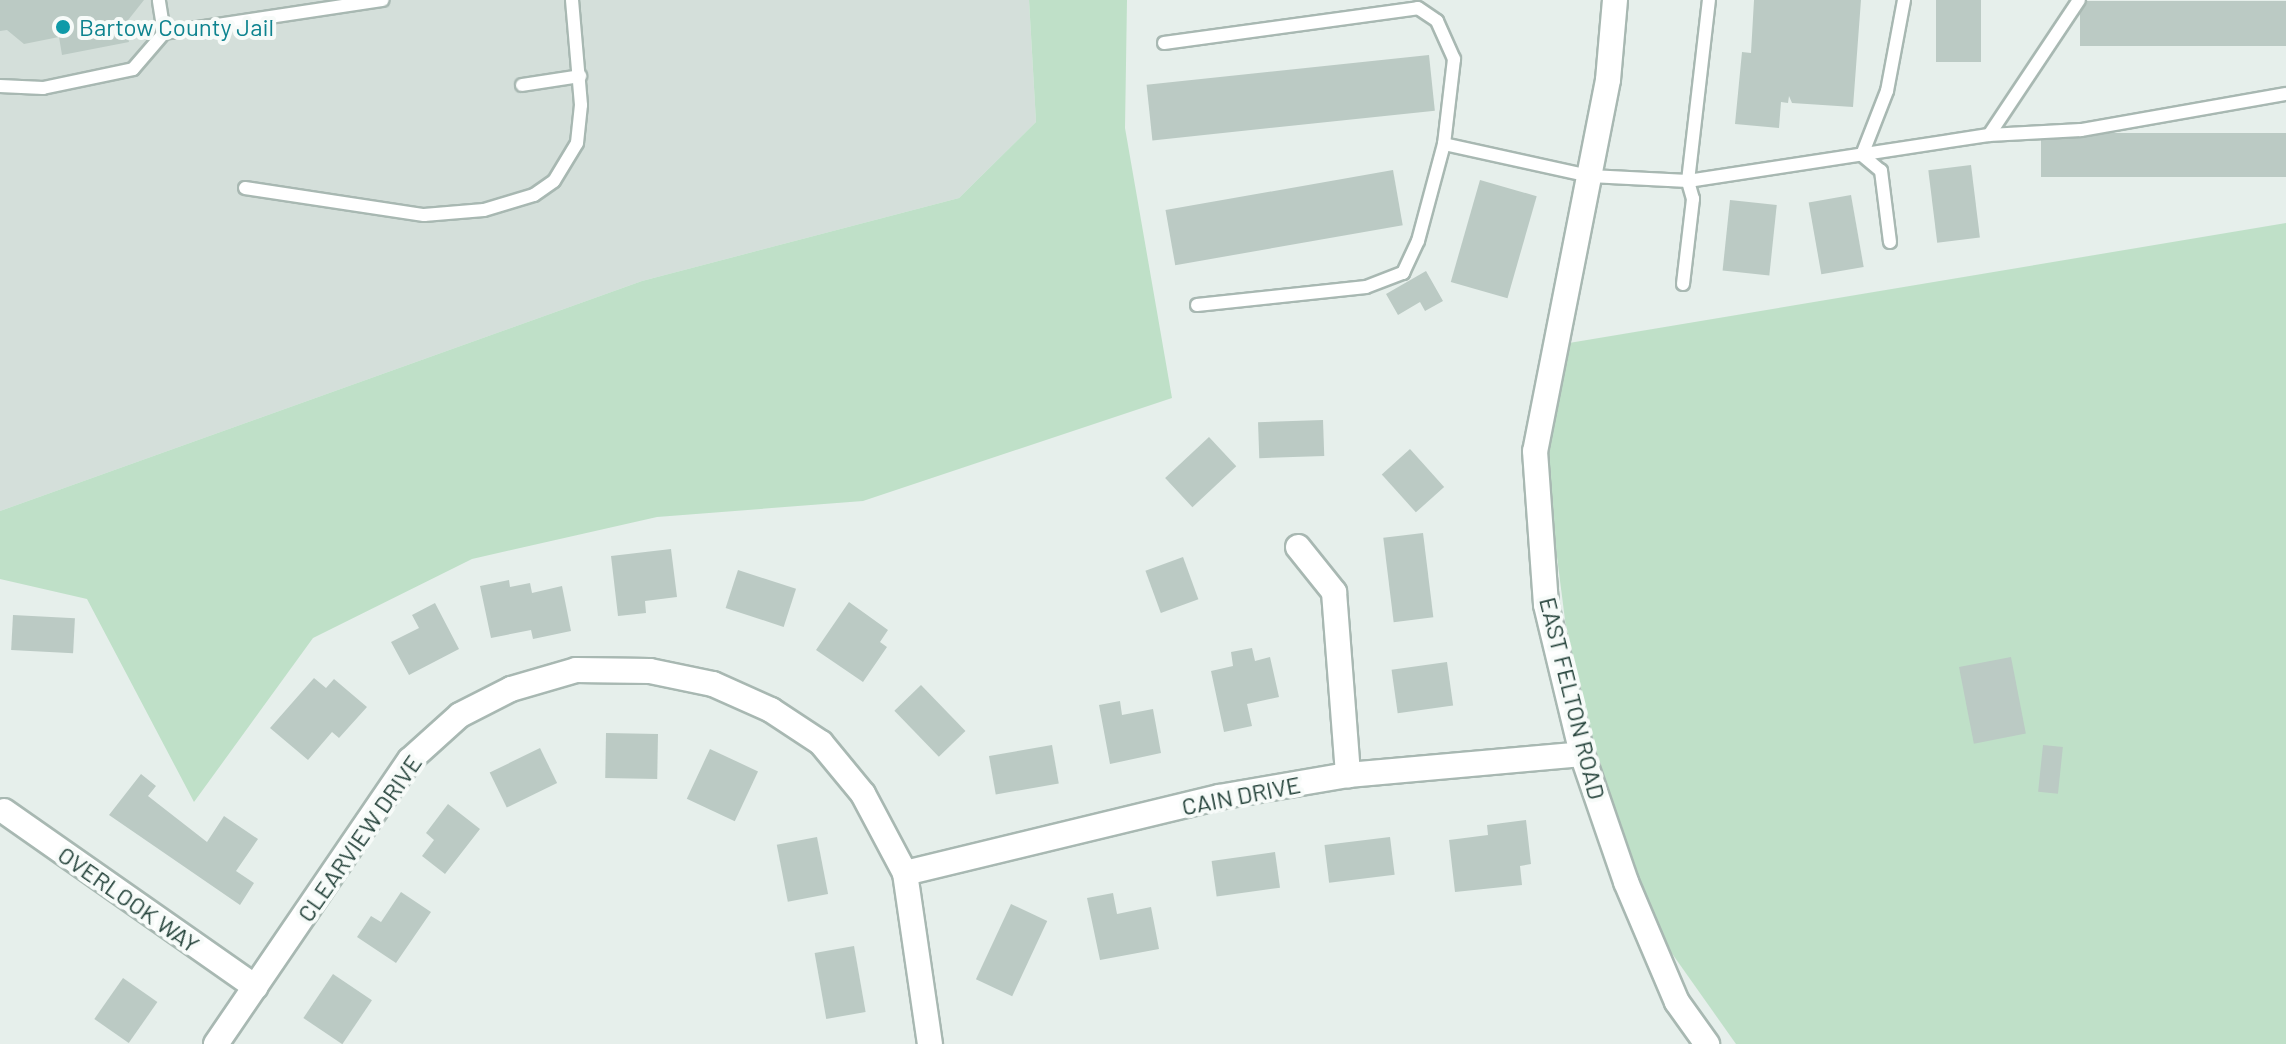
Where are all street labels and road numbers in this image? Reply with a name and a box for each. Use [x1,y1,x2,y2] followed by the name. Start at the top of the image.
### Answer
[1534,594,1612,802] street label: EAST FELTON ROAD
[291,749,427,927] street label: CLEARVIEW DRIVE
[1179,769,1303,821] street label: CAIN DRIVE
[53,840,205,958] street label: OVERLOOK WAY

